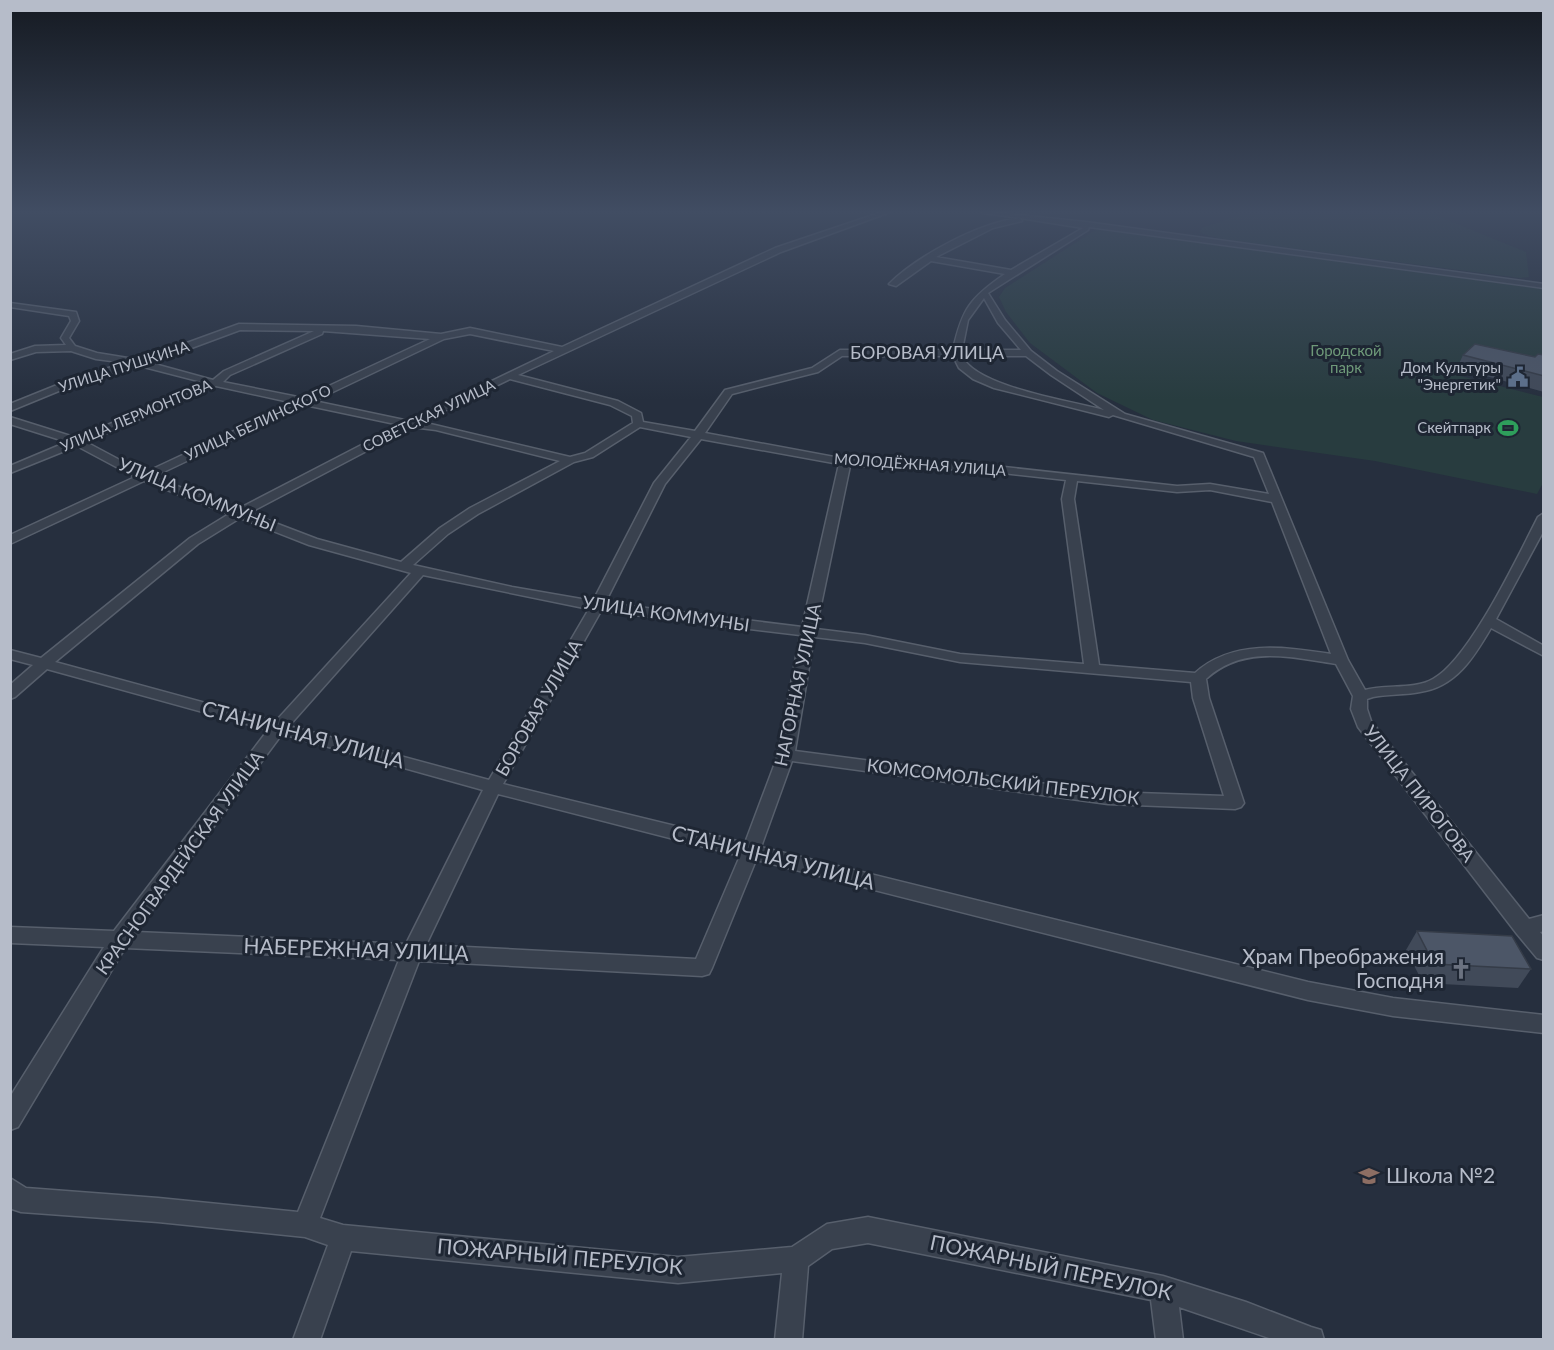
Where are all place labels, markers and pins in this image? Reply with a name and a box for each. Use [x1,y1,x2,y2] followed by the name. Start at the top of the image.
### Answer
[1401,358,1501,393] place label: Дом Культуры "Энергетик"
[1506,365,1530,389] public building icon: Дом Культуры "Энергетик"
[1496,416,1520,440] sports icon: Скейтпарк
[1417,418,1491,436] place label: Скейтпарк
[1242,943,1444,992] place label: Храм Преображения Господня
[1449,957,1473,981] church icon: Храм Преображения Господня
[1386,1162,1495,1187] place label: Школа №2
[1357,1164,1381,1188] school or university icon: Школа №2

